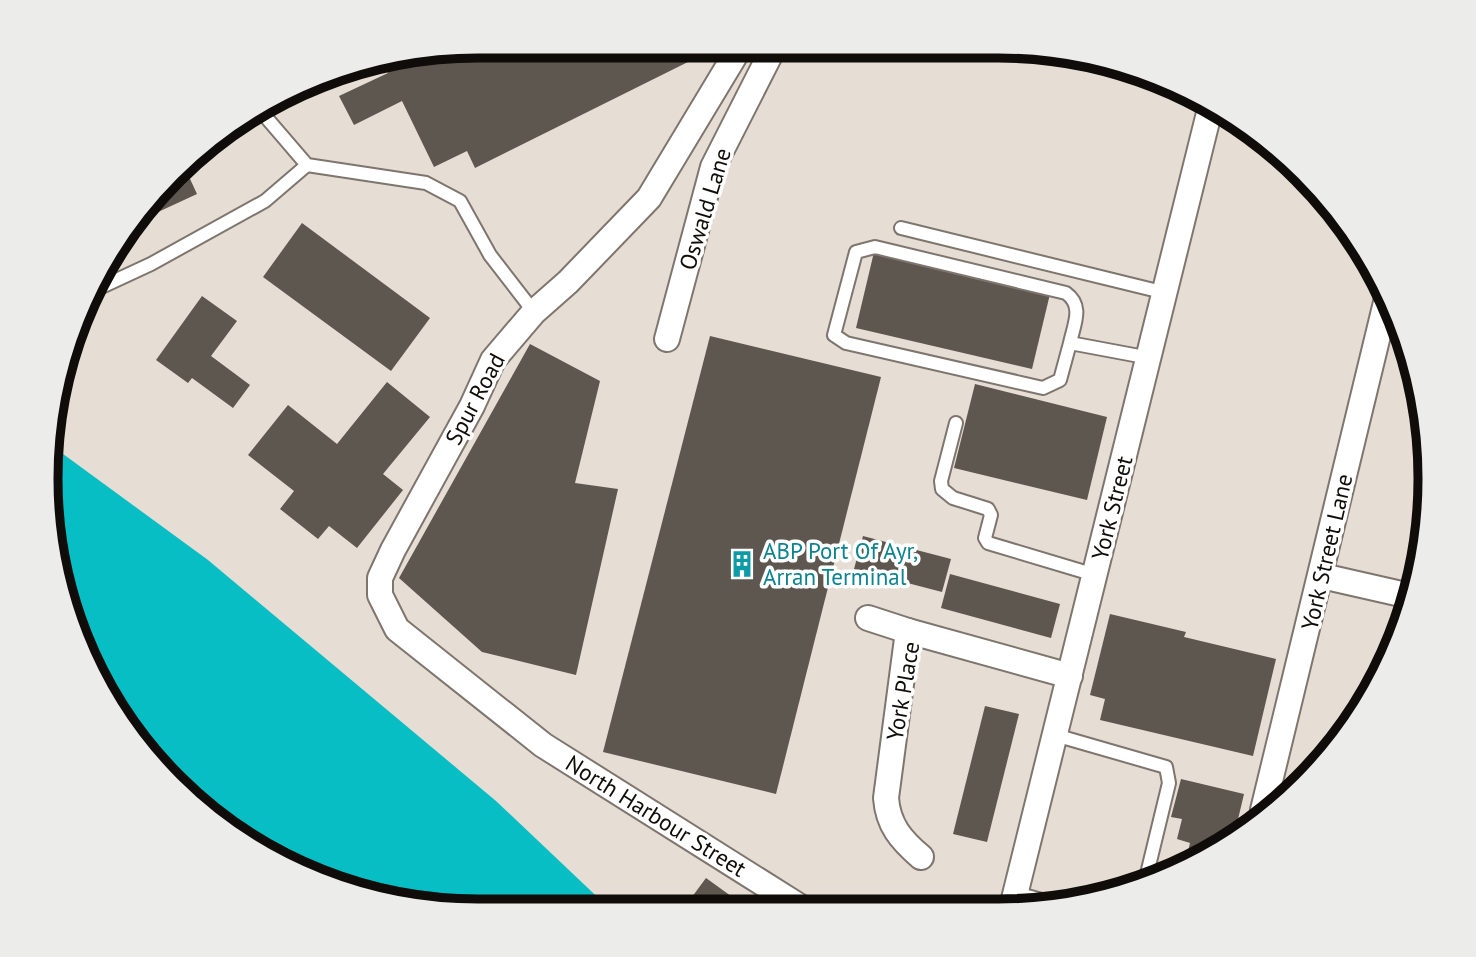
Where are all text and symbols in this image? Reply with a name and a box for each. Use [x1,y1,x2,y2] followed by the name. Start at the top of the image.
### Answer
[672,144,737,273] street label: Oswald Lane
[438,348,511,450] street label: Spur Road
[1085,453,1138,563] street label: York Street
[1294,471,1359,633] street label: York Street Lane
[763,536,918,591] place label: ABP Port Of Ayr, Arran Terminal
[727,549,757,579] building icon: ABP Port Of Ayr, Arran Terminal
[880,639,925,743] street label: York Place
[561,748,752,883] street label: North Harbour Street

